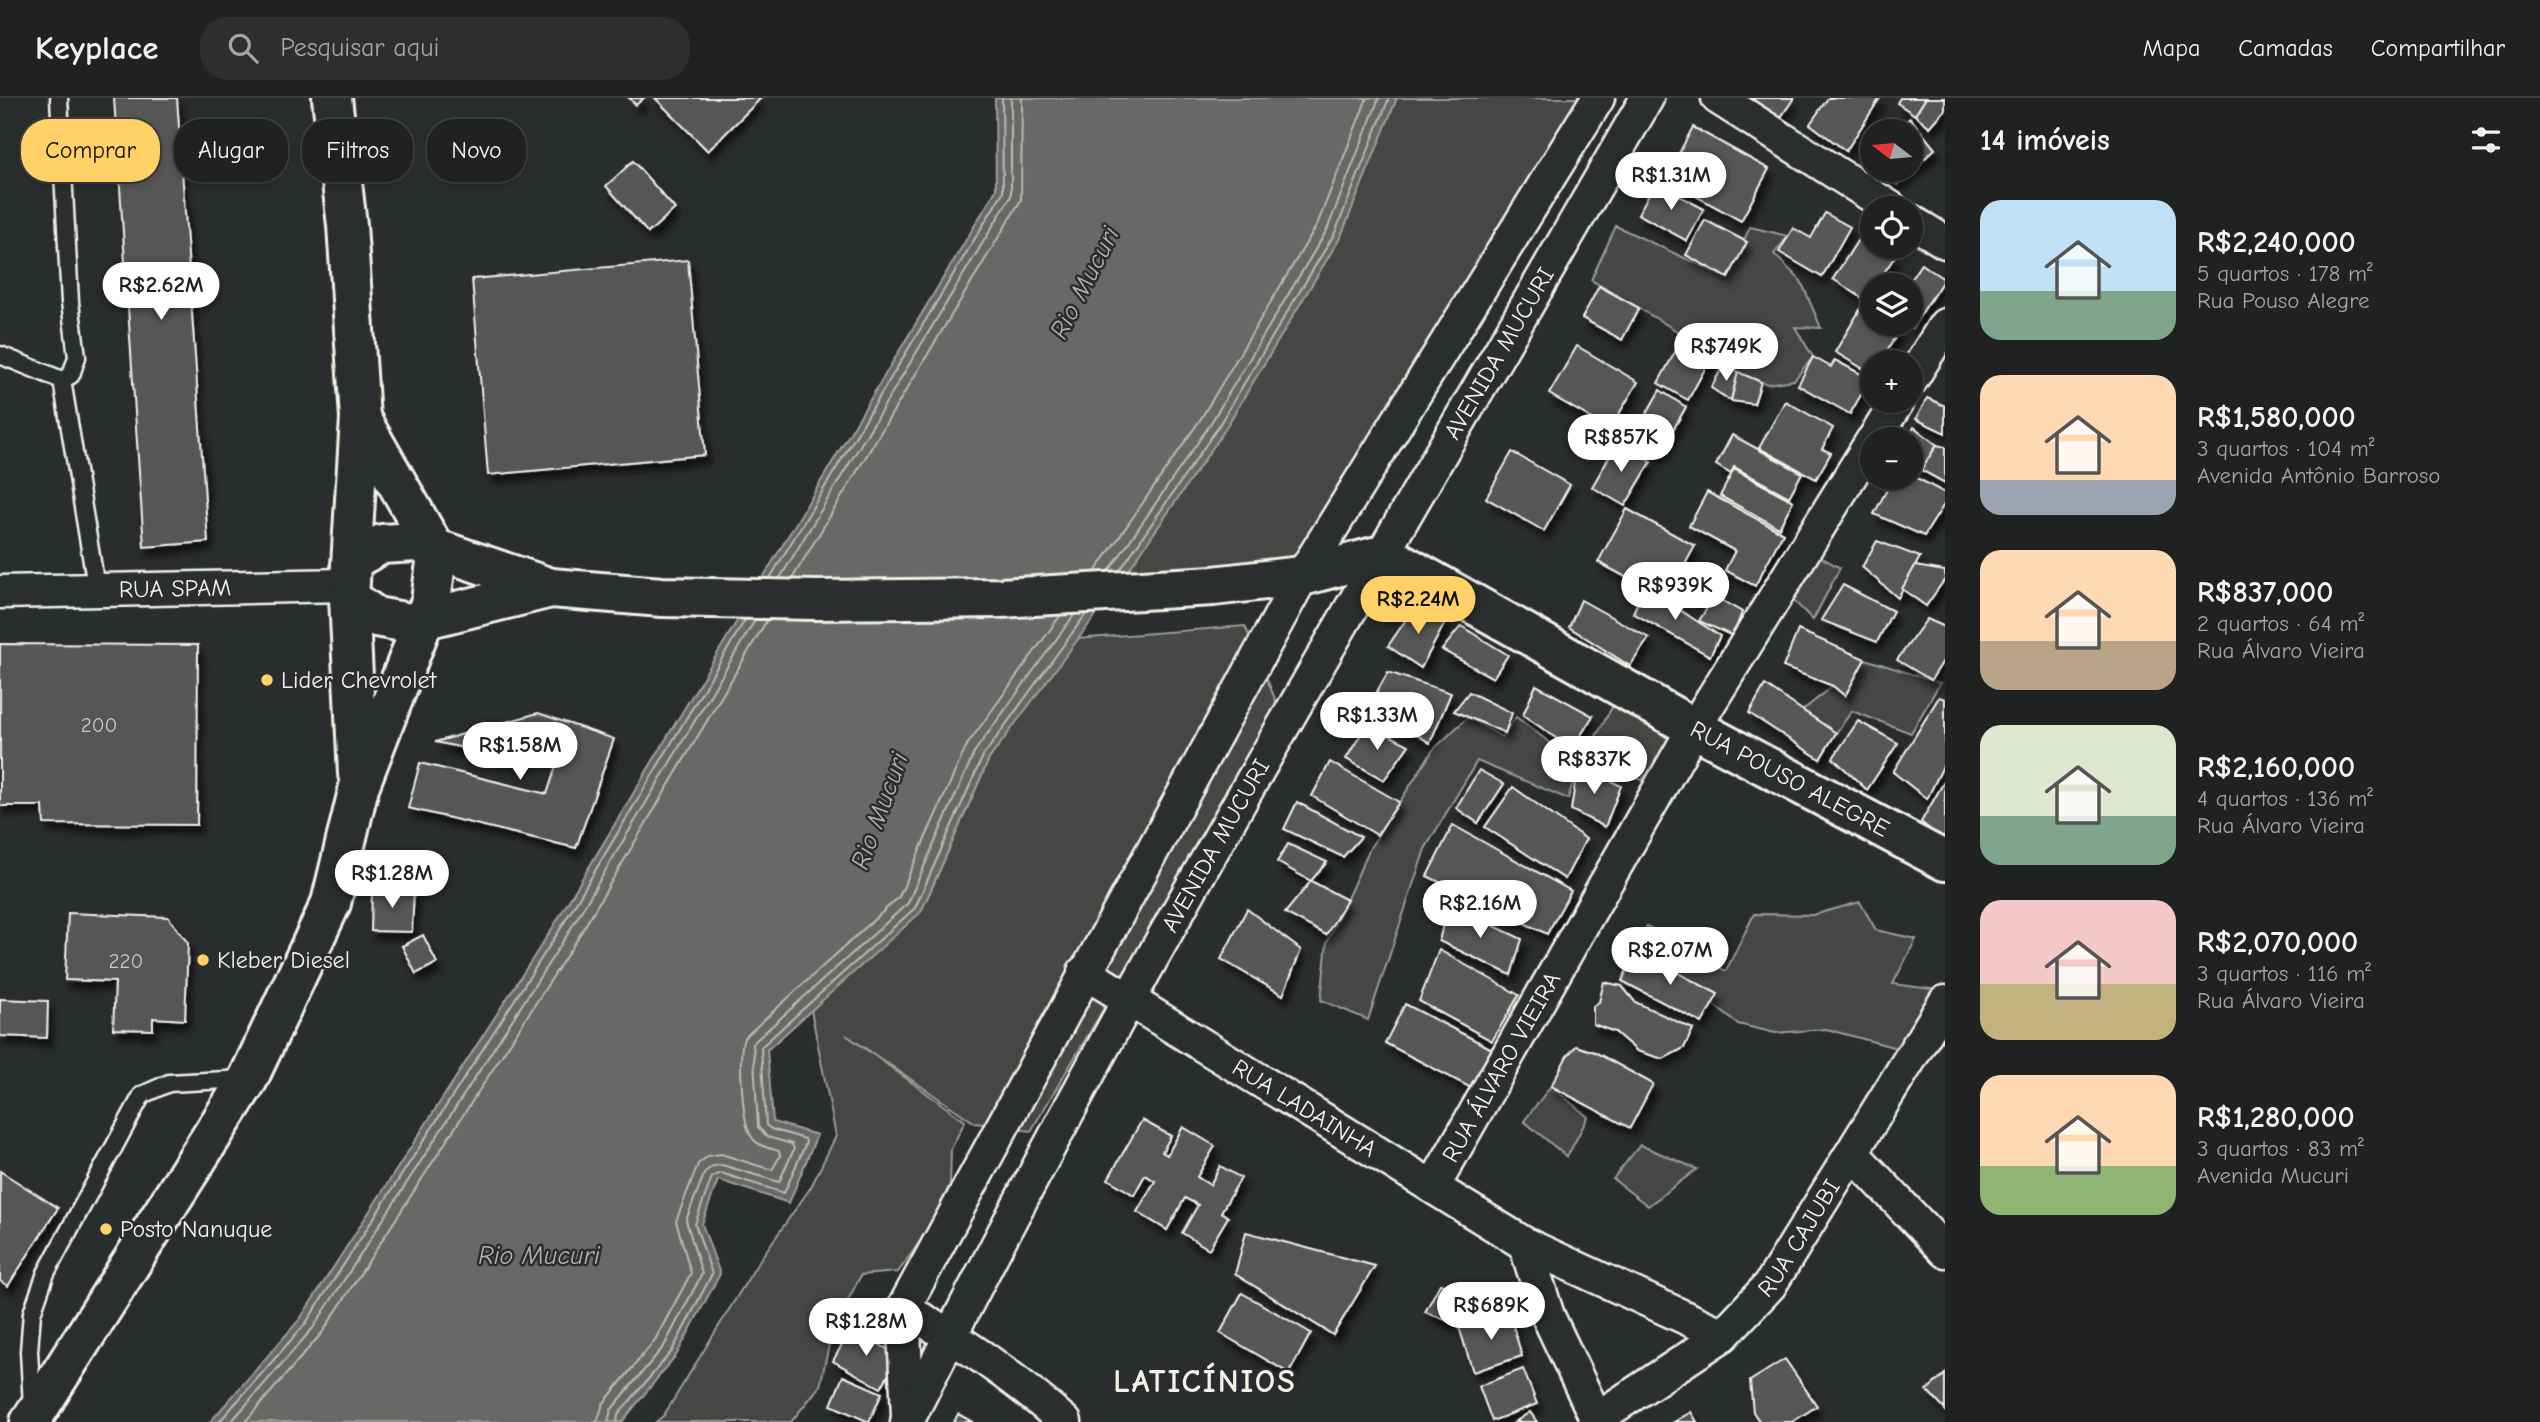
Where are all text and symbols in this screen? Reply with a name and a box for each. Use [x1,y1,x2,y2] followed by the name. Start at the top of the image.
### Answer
[200,17,690,80] search box
[35,29,158,67] text: Keyplace
[224,29,262,67] icon: search
[280,33,439,63] text: Pesquisar aqui
[2143,34,2200,62] text: Mapa
[2238,34,2333,62] text: Camadas
[2371,34,2505,62] text: Compartilhar
[21,119,160,182] chip: Comprar
[174,119,288,182] chip: Alugar
[302,119,413,182] chip: Filtros
[427,119,526,182] chip: Novo
[1860,119,1923,182] north arrow
[1860,119,1923,490] map controls
[2467,121,2505,159] icon: filters
[1980,123,2110,158] text: 14 imóveis
[1606,152,1736,212] pin: R$1.31M
[1631,161,1711,188] text: R$1.31M
[1860,196,1923,259] button: locate
[1044,221,1126,344] water label: Rio Mucuri
[2197,225,2356,260] text: R$2,240,000
[2036,228,2120,312] icon: home
[2197,260,2373,287] text: 5 quartos · 178 m²
[96,262,226,322] pin: R$2.62M
[1438,262,1560,444] street label: AVENIDA MUCURI
[119,271,203,298] text: R$2.62M
[1860,273,1923,336] button: layers
[2197,287,2370,314] text: Rua Pouso Alegre
[1669,324,1783,383] pin: R$749K
[1690,332,1762,359] text: R$749K
[1860,350,1923,413] button: +
[2197,400,2356,435] text: R$1,580,000
[2036,403,2120,487] icon: home
[1564,414,1678,474] pin: R$857K
[1584,423,1658,450] text: R$857K
[1860,427,1923,490] button: −
[2197,435,2375,462] text: 3 quartos · 104 m²
[2197,462,2440,489] text: Avenida Antônio Barroso
[1618,562,1732,622] pin: R$939K
[1637,571,1713,598] text: R$939K
[119,573,231,604] street label: RUA SPAM
[2197,575,2333,610] text: R$837,000
[1353,576,1483,636] pin: R$2.24M
[2036,578,2120,662] icon: home
[1377,585,1459,612] text: R$2.24M
[2197,610,2364,637] text: 2 quartos · 64 m²
[2197,637,2365,664] text: Rua Álvaro Vieira
[281,666,437,694] place label: Lider Chevrolet
[259,672,275,688] marker: Lider Chevrolet
[1312,692,1442,752] pin: R$1.33M
[1336,701,1418,728] text: R$1.33M
[81,713,117,737] house number: 200
[1686,715,1894,843] street label: RUA POUSO ALEGRE
[455,722,585,782] pin: R$1.58M
[479,731,561,758] text: R$1.58M
[1537,736,1651,796] pin: R$837K
[1557,745,1631,772] text: R$837K
[845,748,915,873] water label: Rio Mucuri
[2197,750,2355,785] text: R$2,160,000
[2036,753,2120,837] icon: home
[1155,754,1275,937] street label: AVENIDA MUCURI
[2197,785,2373,812] text: 4 quartos · 136 m²
[2197,812,2365,839] text: Rua Álvaro Vieira
[327,850,457,910] pin: R$1.28M
[351,859,433,886] text: R$1.28M
[1415,880,1545,940] pin: R$2.16M
[1439,889,1521,916] text: R$2.16M
[2197,925,2358,960] text: R$2,070,000
[1605,928,1735,987] pin: R$2.07M
[2036,928,2120,1012] icon: home
[1628,936,1712,963] text: R$2.07M
[217,946,350,974] place label: Kleber Diesel
[109,949,143,973] house number: 220
[195,952,211,968] marker: Kleber Diesel
[2197,960,2371,987] text: 3 quartos · 116 m²
[1436,967,1566,1167] street label: RUA ÁLVARO VIEIRA
[2197,987,2365,1014] text: Rua Álvaro Vieira
[1227,1053,1382,1163] street label: RUA LADAINHA
[2197,1100,2355,1135] text: R$1,280,000
[2036,1103,2120,1187] icon: home
[2197,1135,2364,1162] text: 3 quartos · 83 m²
[2197,1162,2349,1189] text: Avenida Mucuri
[1752,1174,1846,1303] street label: RUA CAJUBI
[120,1215,272,1243] place label: Posto Nanuque
[98,1221,114,1237] marker: Posto Nanuque
[478,1241,601,1271] water label: Rio Mucuri
[1434,1282,1548,1342] pin: R$689K
[1453,1291,1529,1318] text: R$689K
[801,1298,931,1358] pin: R$1.28M
[825,1307,907,1334] text: R$1.28M
[1113,1362,1297,1400] district label: LATICÍNIOS

